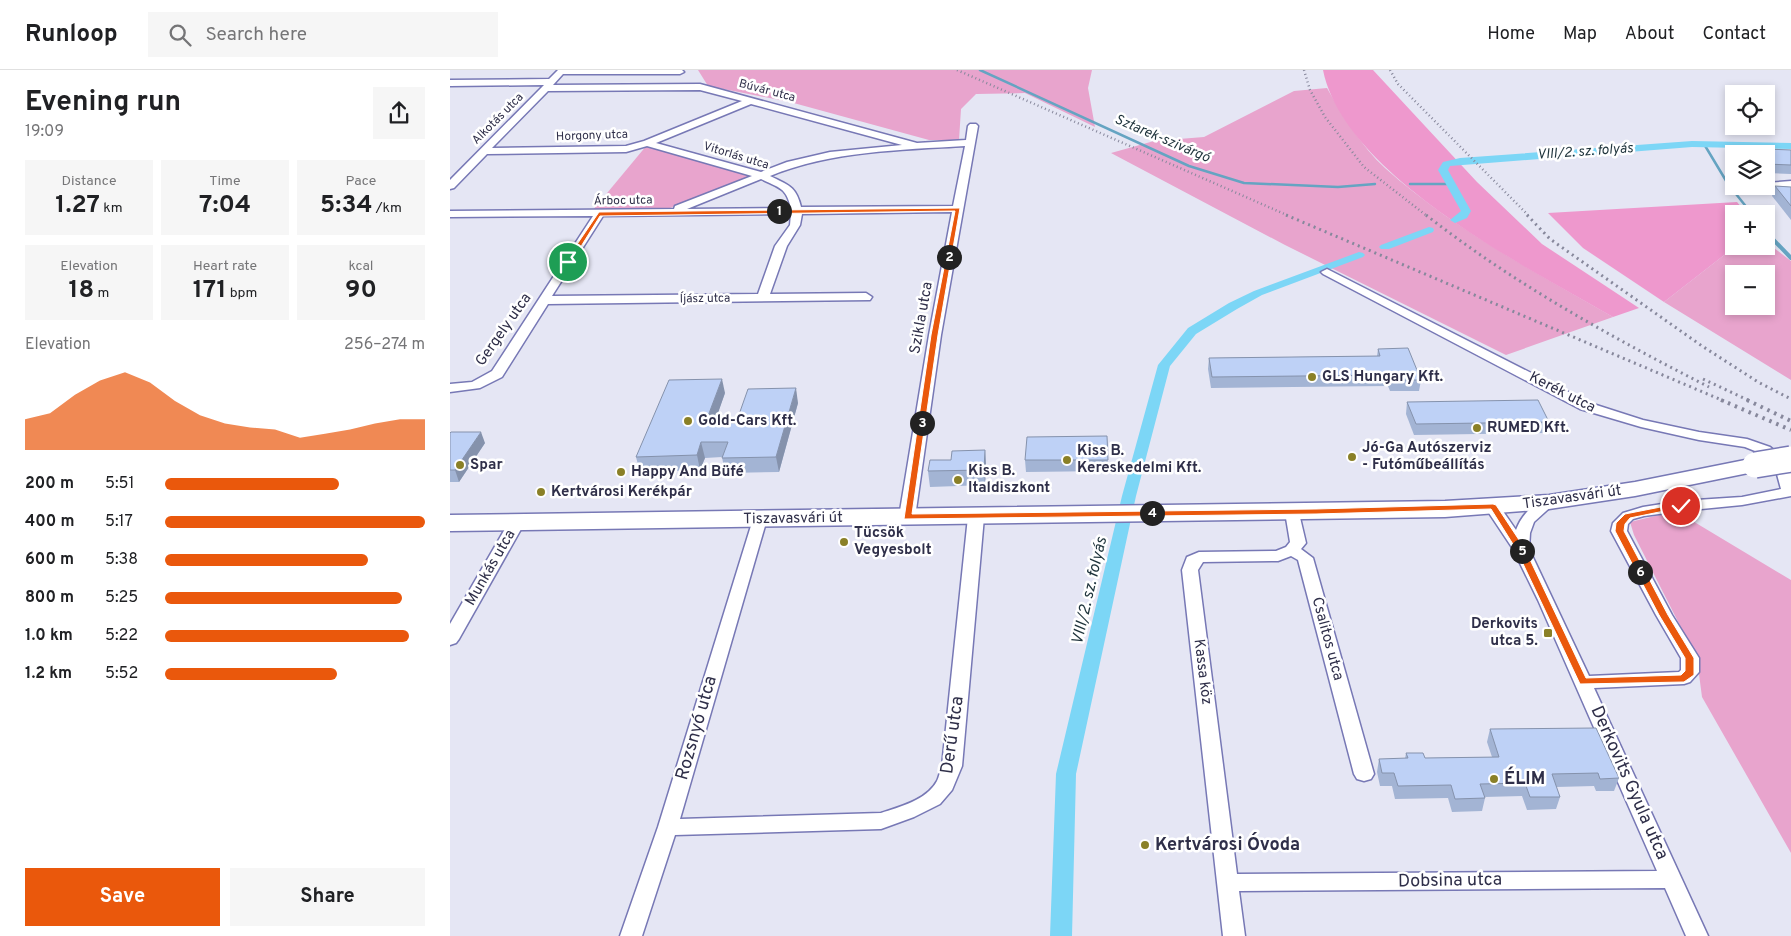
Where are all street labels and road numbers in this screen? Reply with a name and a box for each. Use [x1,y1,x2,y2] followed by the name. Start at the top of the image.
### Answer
[737,76,797,106] street label: Búvár utca
[469,90,527,148] street label: Alkotás utca
[556,127,628,145] street label: Horgony utca
[701,138,771,174] street label: Vitorlás utca
[593,192,653,210] street label: Árboc utca
[906,280,938,356] street label: Szikla utca
[472,290,536,370] street label: Gergely utca
[680,291,730,307] street label: Íjász utca
[1526,368,1598,418] street label: Kerék utca
[1521,482,1623,514] street label: Tiszavasvári út
[743,509,843,529] street label: Tiszavasvári út
[462,527,520,609] street label: Munkás utca
[1307,595,1347,683] street label: Csalitos utca
[1189,638,1215,706] street label: Kassa köz
[671,673,723,783] street label: Rozsnyó utca
[936,695,970,775] street label: Derű utca
[1585,702,1673,864] street label: Derkovits Gyula utca
[1398,869,1502,893] street label: Dobsina utca

